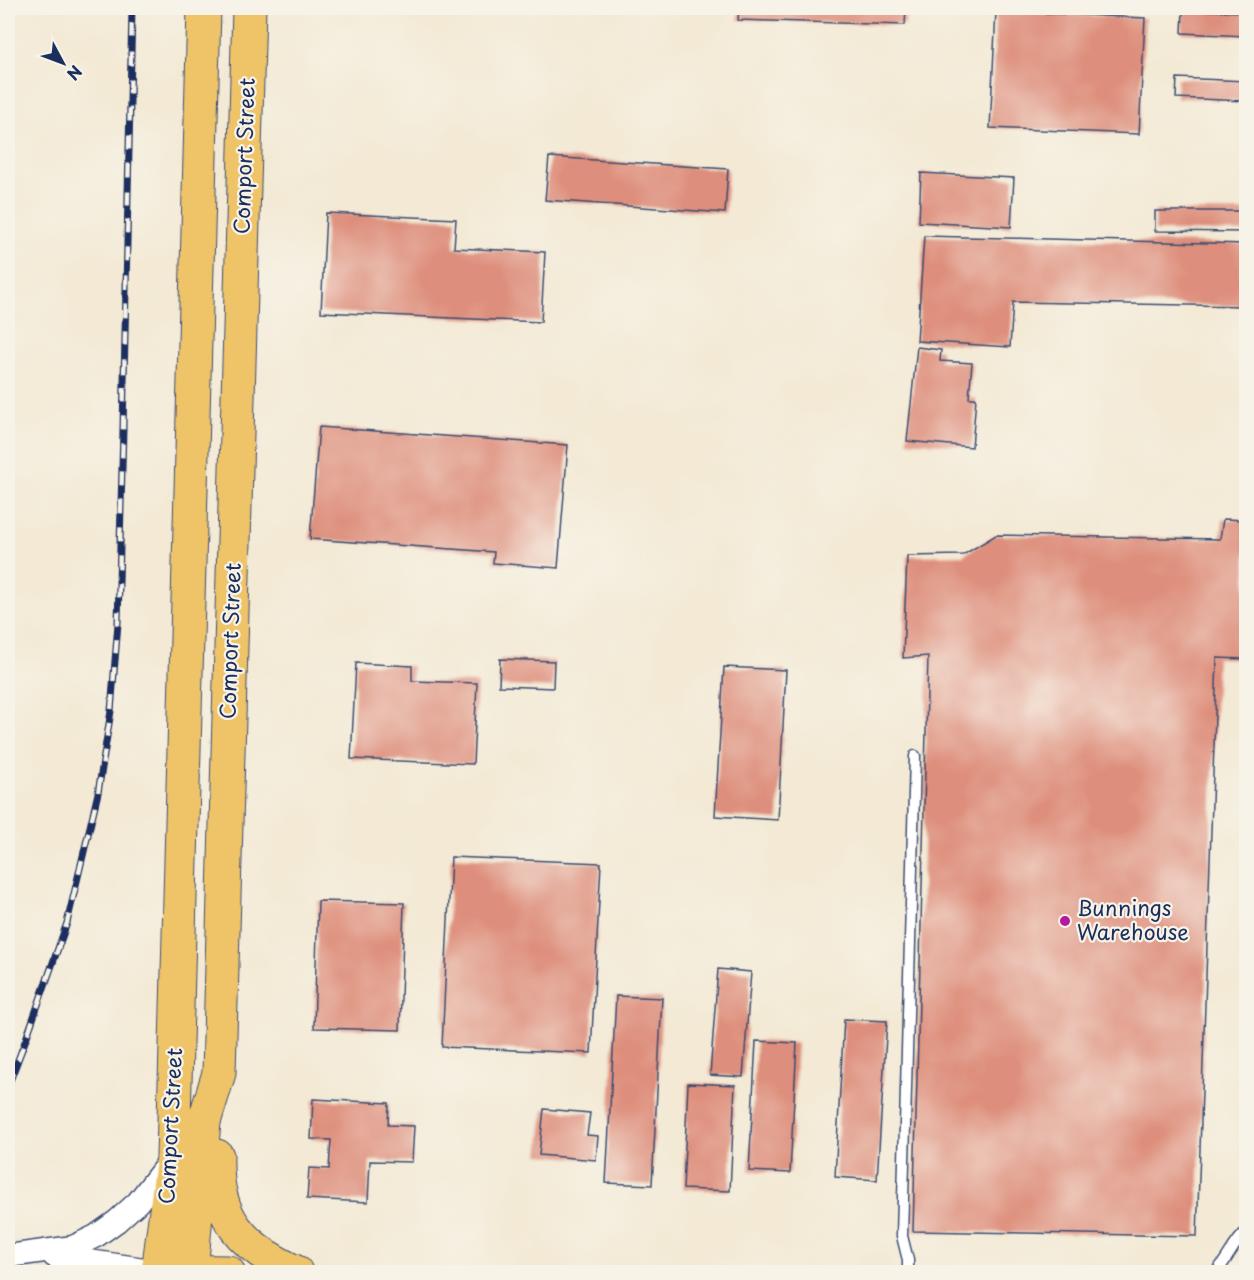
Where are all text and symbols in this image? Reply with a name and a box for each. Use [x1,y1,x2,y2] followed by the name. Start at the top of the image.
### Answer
[33,33,93,93] north arrow
[62,61,88,86] text: N
[224,77,262,235] street label: Comport Street
[210,562,248,720] street label: Comport Street
[1077,891,1189,947] place label: Bunnings Warehouse
[1058,914,1072,928] marker: Bunnings Warehouse
[149,1047,189,1205] street label: Comport Street

